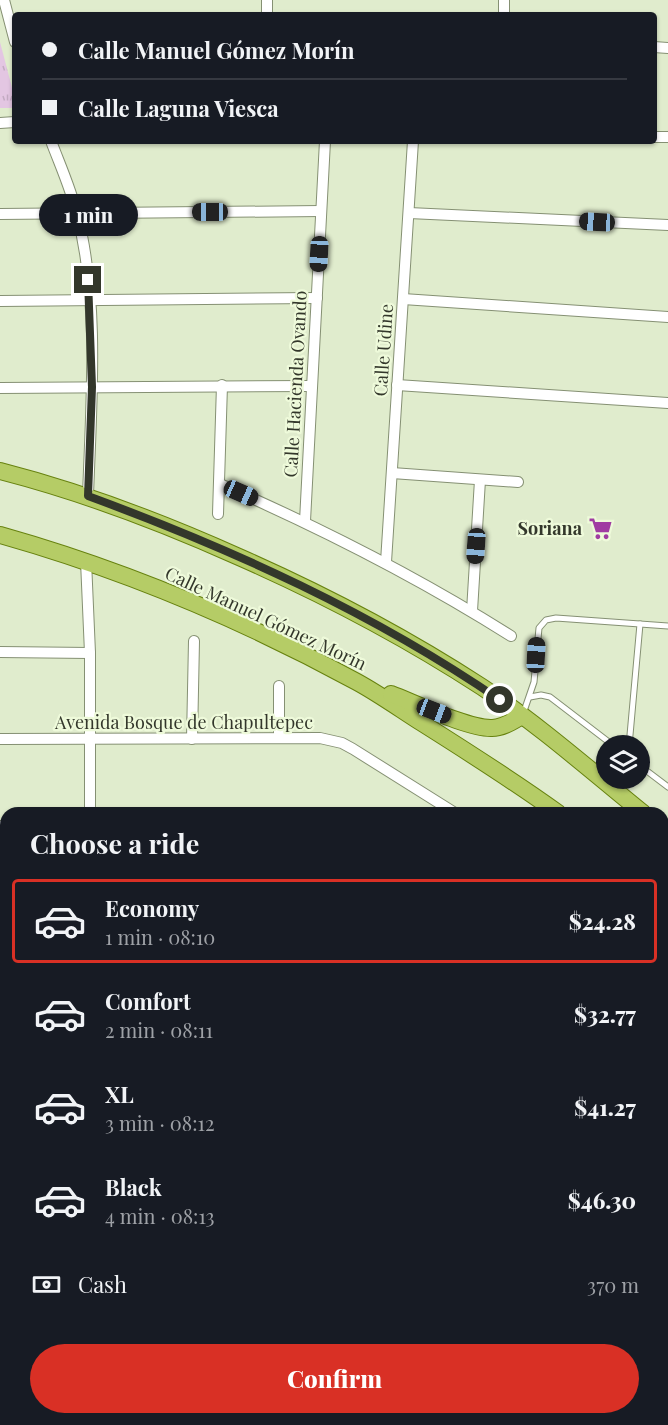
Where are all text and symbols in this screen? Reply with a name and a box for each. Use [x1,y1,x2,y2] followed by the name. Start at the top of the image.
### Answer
[78,35,355,65] text: Calle Manuel Gómez Morín
[78,93,279,123] text: Calle Laguna Viesca
[38,193,138,235] callout: 1 min
[64,201,113,228] text: 1 min
[192,203,228,221] car
[579,212,615,232] car
[309,236,329,272] car
[74,266,101,293] route end
[278,290,312,478] street label: Calle Hacienda Ovando
[368,303,398,397] street label: Calle Udine
[221,477,261,509] car
[587,515,613,541] supermarket icon: Soriana
[518,516,583,540] place label: Soriana
[466,527,486,565] car
[161,561,371,675] street label: Calle Manuel Gómez Morín
[526,637,546,673] car
[486,686,513,713] route start
[414,696,454,726] car
[54,710,313,734] street label: Avenida Bosque de Chapultepec
[596,735,650,789] map controls
[596,735,650,789] button: layers
[30,825,199,861] text: Choose a ride
[105,893,199,923] text: Economy
[33,894,87,948] icon: car
[569,906,636,936] text: $24.28
[105,923,215,950] text: 1 min · 08:10
[105,986,191,1016] text: Comfort
[33,987,87,1041] icon: car
[574,999,636,1029] text: $32.77
[105,1016,213,1043] text: 2 min · 08:11
[105,1079,134,1109] text: XL
[33,1080,87,1134] icon: car
[574,1092,636,1122] text: $41.27
[105,1109,215,1136] text: 3 min · 08:12
[105,1172,162,1202] text: Black
[33,1173,87,1227] icon: car
[568,1185,636,1215] text: $46.30
[105,1202,214,1229] text: 4 min · 08:13
[30,1268,63,1301] icon: cash
[78,1269,127,1299] text: Cash
[587,1271,639,1298] text: 370 m
[30,1344,639,1413] button: Confirm

